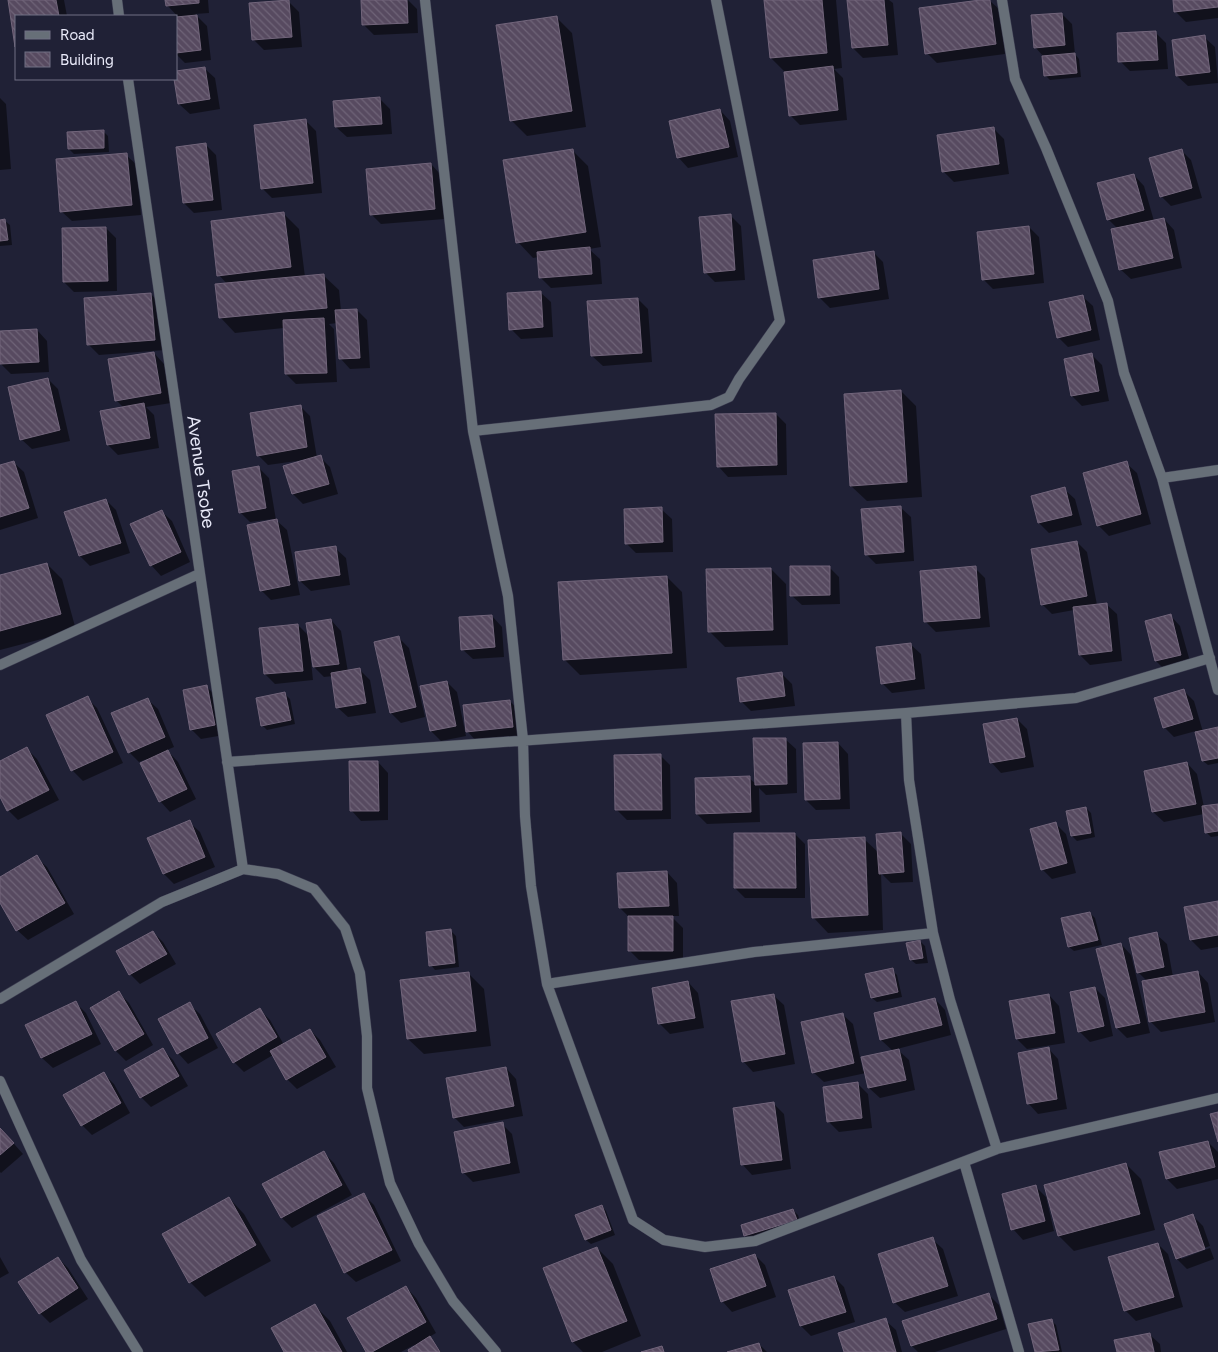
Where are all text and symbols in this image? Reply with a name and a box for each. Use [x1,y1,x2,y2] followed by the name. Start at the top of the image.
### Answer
[15,15,178,80] legend
[60,26,95,44] text: Road
[60,51,114,69] text: Building
[182,414,220,530] street label: Avenue Tsobe

